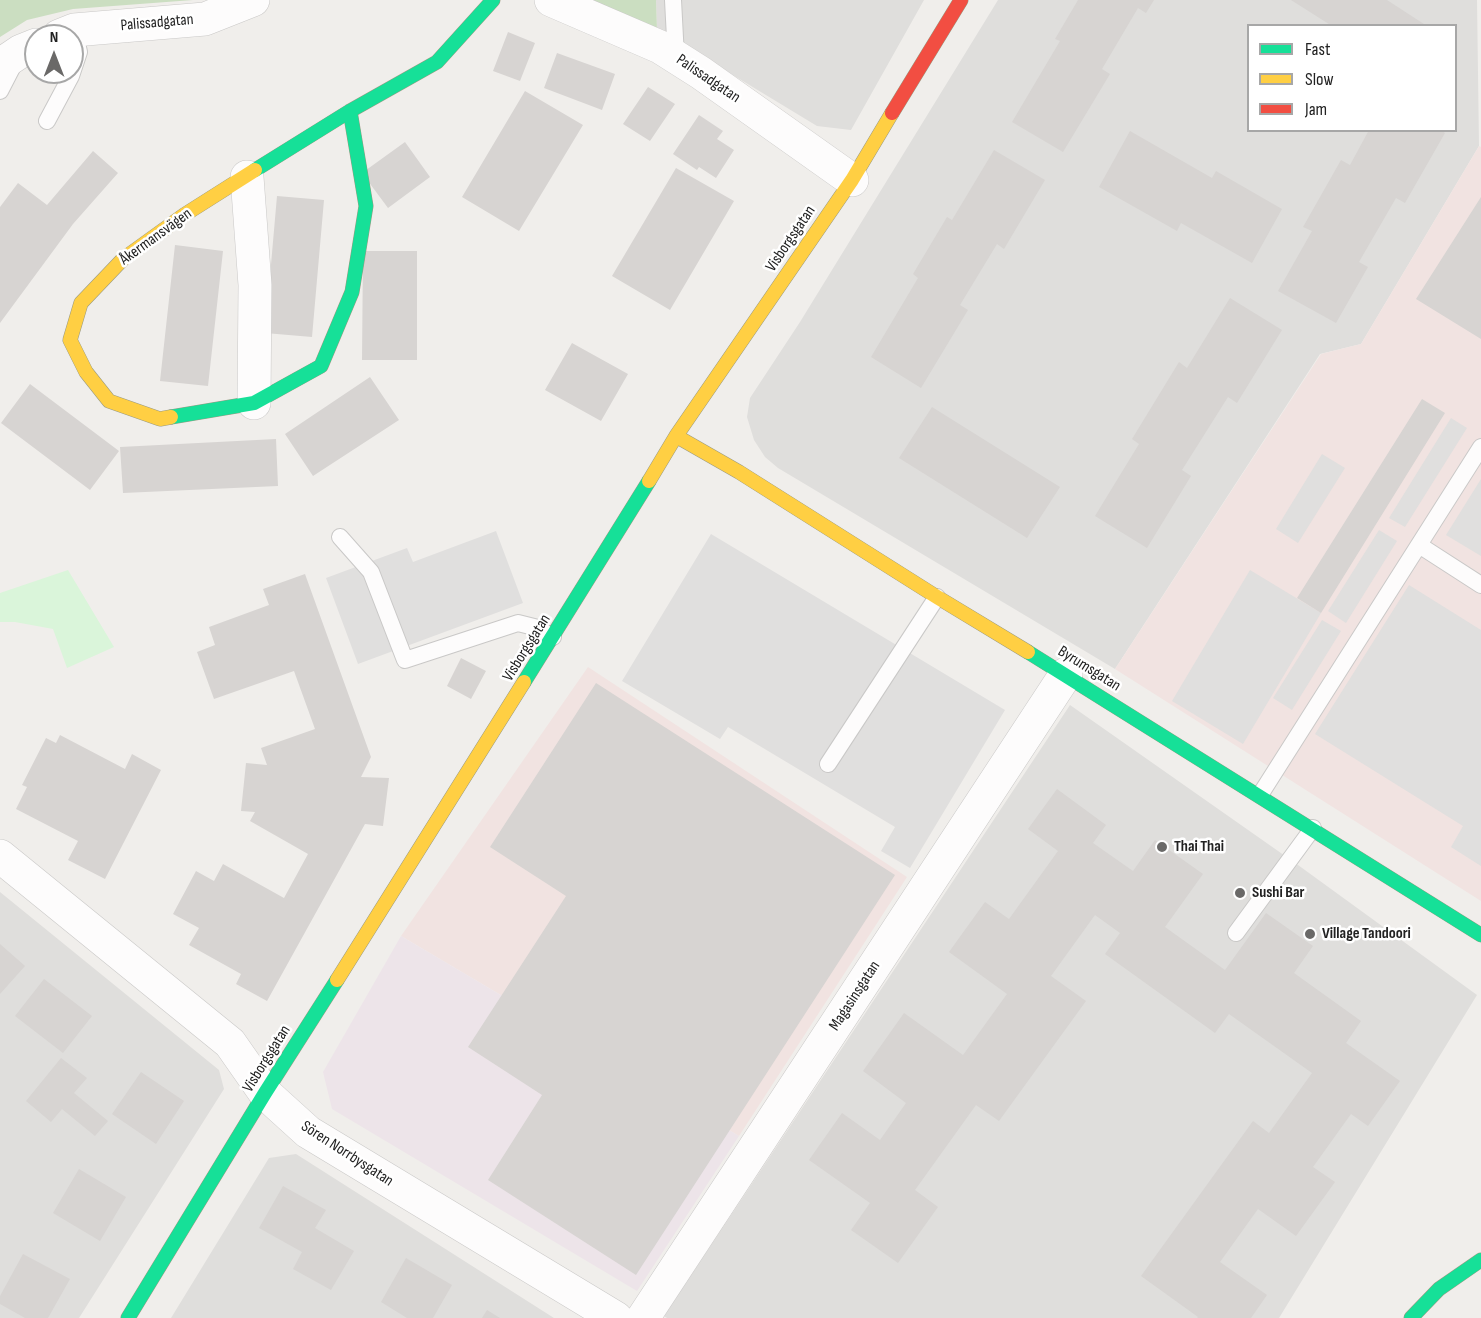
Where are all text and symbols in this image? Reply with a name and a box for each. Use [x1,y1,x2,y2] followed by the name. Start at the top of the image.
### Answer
[120,10,194,36] street label: Palissadgatan
[24,24,84,84] north arrow
[1247,24,1457,132] legend
[50,28,58,47] text: N
[1305,39,1330,60] text: Fast
[672,51,744,107] street label: Palissadgatan
[1305,69,1334,90] text: Slow
[1305,99,1327,120] text: Jam
[762,202,820,276] street label: Visborgsgatan
[116,204,196,270] street label: Åkermansvägen
[499,611,555,685] street label: Visborgsgatan
[1054,642,1124,696] street label: Byrumsgatan
[1174,837,1224,857] place label: Thai Thai
[1155,840,1169,854] marker: Thai Thai
[1252,883,1304,903] place label: Sushi Bar
[1233,886,1247,900] marker: Sushi Bar
[1322,924,1411,944] place label: Village Tandoori
[1303,927,1317,941] marker: Village Tandoori
[825,957,885,1035] street label: Magasinsgatan
[239,1022,295,1096] street label: Visborgsgatan
[297,1117,397,1191] street label: Sören Norrbysgatan

